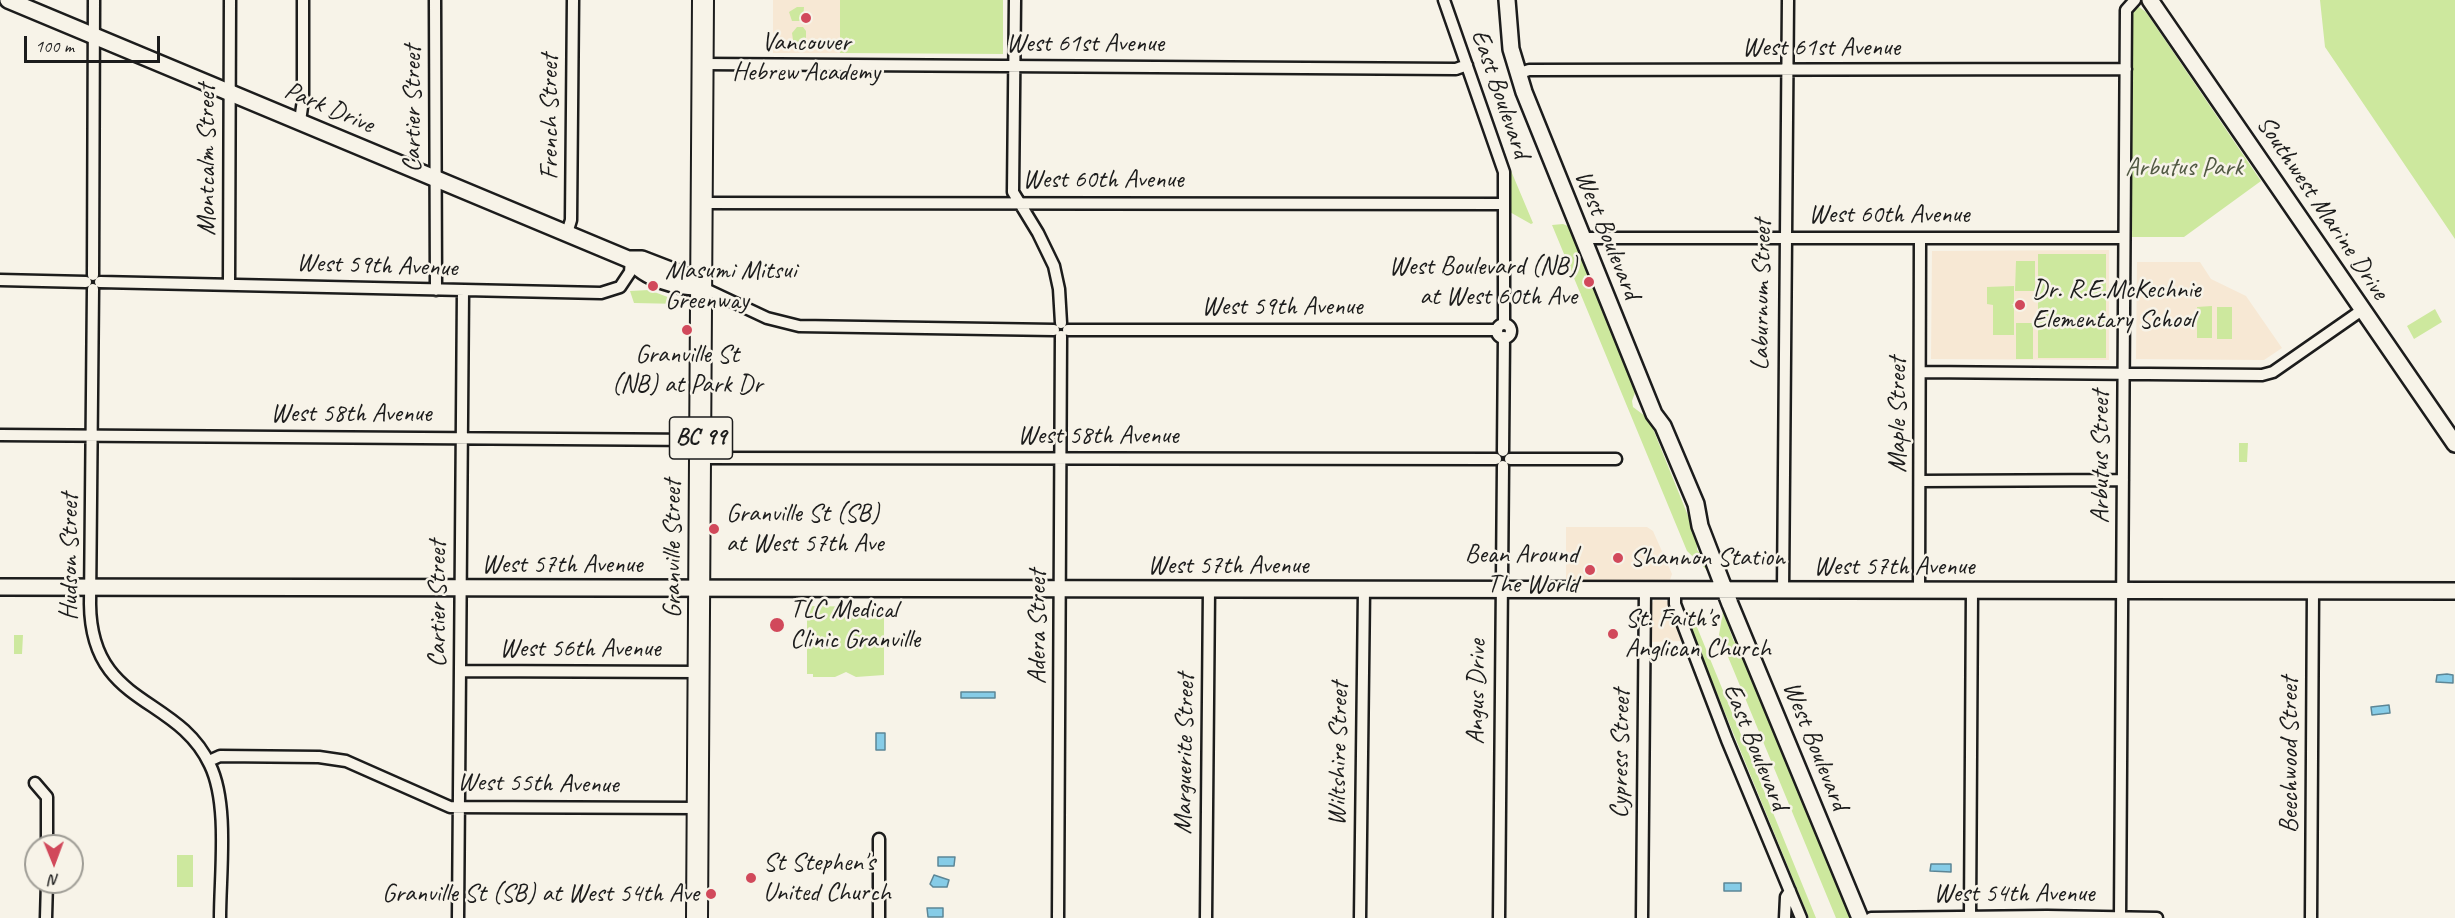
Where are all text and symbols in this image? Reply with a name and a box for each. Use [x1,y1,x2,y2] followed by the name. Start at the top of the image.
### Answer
[799,11,813,25] marker: Vancouver Hebrew Academy
[27,24,164,62] scale bar
[1464,26,1536,162] street label: East Boulevard
[732,27,880,88] place label: Vancouver Hebrew Academy
[1006,28,1164,60] street label: West 61st Avenue
[1742,32,1900,64] street label: West 61st Avenue
[35,35,74,57] text: 100 m
[397,45,429,173] street label: Cartier Street
[534,54,566,180] street label: French Street
[280,75,378,141] street label: Park Drive
[191,84,223,236] street label: Montcalm Street
[2249,110,2395,306] street label: Southwest Marine Drive
[2125,152,2243,184] park label: Arbutus Park
[1022,164,1184,196] street label: West 60th Avenue
[1567,166,1647,304] street label: West Boulevard
[1808,199,1970,231] street label: West 60th Avenue
[1745,219,1779,371] street label: Laburnum Street
[296,248,458,284] street label: West 59th Avenue
[1389,251,1577,312] place label: West Boulevard (NB) at West 60th Ave
[665,255,796,316] place label: Masumi Mitsui Greenway
[2032,274,2201,336] place label: Dr. R.E.McKechnie Elementary School
[1582,275,1596,289] marker: West Boulevard (NB) at West 60th Ave
[646,279,660,293] marker: Masumi Mitsui Greenway
[1201,291,1363,323] street label: West 59th Avenue
[2013,298,2027,312] marker: Dr. R.E.McKechnie Elementary School
[680,323,694,337] marker: Granville St (NB) at Park Dr
[612,339,762,400] place label: Granville St (NB) at Park Dr
[1882,357,1914,473] street label: Maple Street
[2085,390,2117,524] street label: Arbutus Street
[270,398,432,430] street label: West 58th Avenue
[670,417,732,459] road number: BC 99
[1017,420,1179,452] street label: West 58th Avenue
[657,480,689,618] street label: Granville Street
[54,493,86,621] street label: Hudson Street
[726,498,884,560] place label: Granville St (SB) at West 57th Ave
[707,522,721,536] marker: Granville St (SB) at West 57th Ave
[1465,539,1578,600] place label: Bean Around The World
[422,540,454,668] street label: Cartier Street
[1630,542,1785,574] place label: Shannon Station
[481,549,643,581] street label: West 57th Avenue
[1147,550,1309,582] street label: West 57th Avenue
[1611,551,1625,565] marker: Shannon Station
[1813,551,1975,583] street label: West 57th Avenue
[1583,563,1597,577] marker: Bean Around The World
[1022,570,1054,684] street label: Adera Street
[790,594,920,656] place label: TLC Medical Clinic Granville
[1625,603,1771,664] place label: St. Faith's Anglican Church
[768,616,786,634] marker: TLC Medical Clinic Granville
[1606,627,1620,641] marker: St. Faith's Anglican Church
[499,633,661,665] street label: West 56th Avenue
[1460,639,1494,745] street label: Angus Drive
[1168,673,1202,835] street label: Marguerite Street
[1775,677,1855,815] street label: West Boulevard
[2274,677,2306,833] street label: Beechwood Street
[1716,679,1794,815] street label: East Boulevard
[1322,682,1356,826] street label: Wiltshire Street
[1604,689,1638,819] street label: Cypress Street
[457,767,619,801] street label: West 55th Avenue
[24,834,84,894] north arrow
[763,847,891,909] place label: St Stephen's United Church
[49,870,59,890] text: N
[744,871,758,885] marker: St Stephen's United Church
[382,878,699,910] place label: Granville St (SB) at West 54th Ave
[1933,878,2095,910] street label: West 54th Avenue
[704,887,718,901] marker: Granville St (SB) at West 54th Ave

